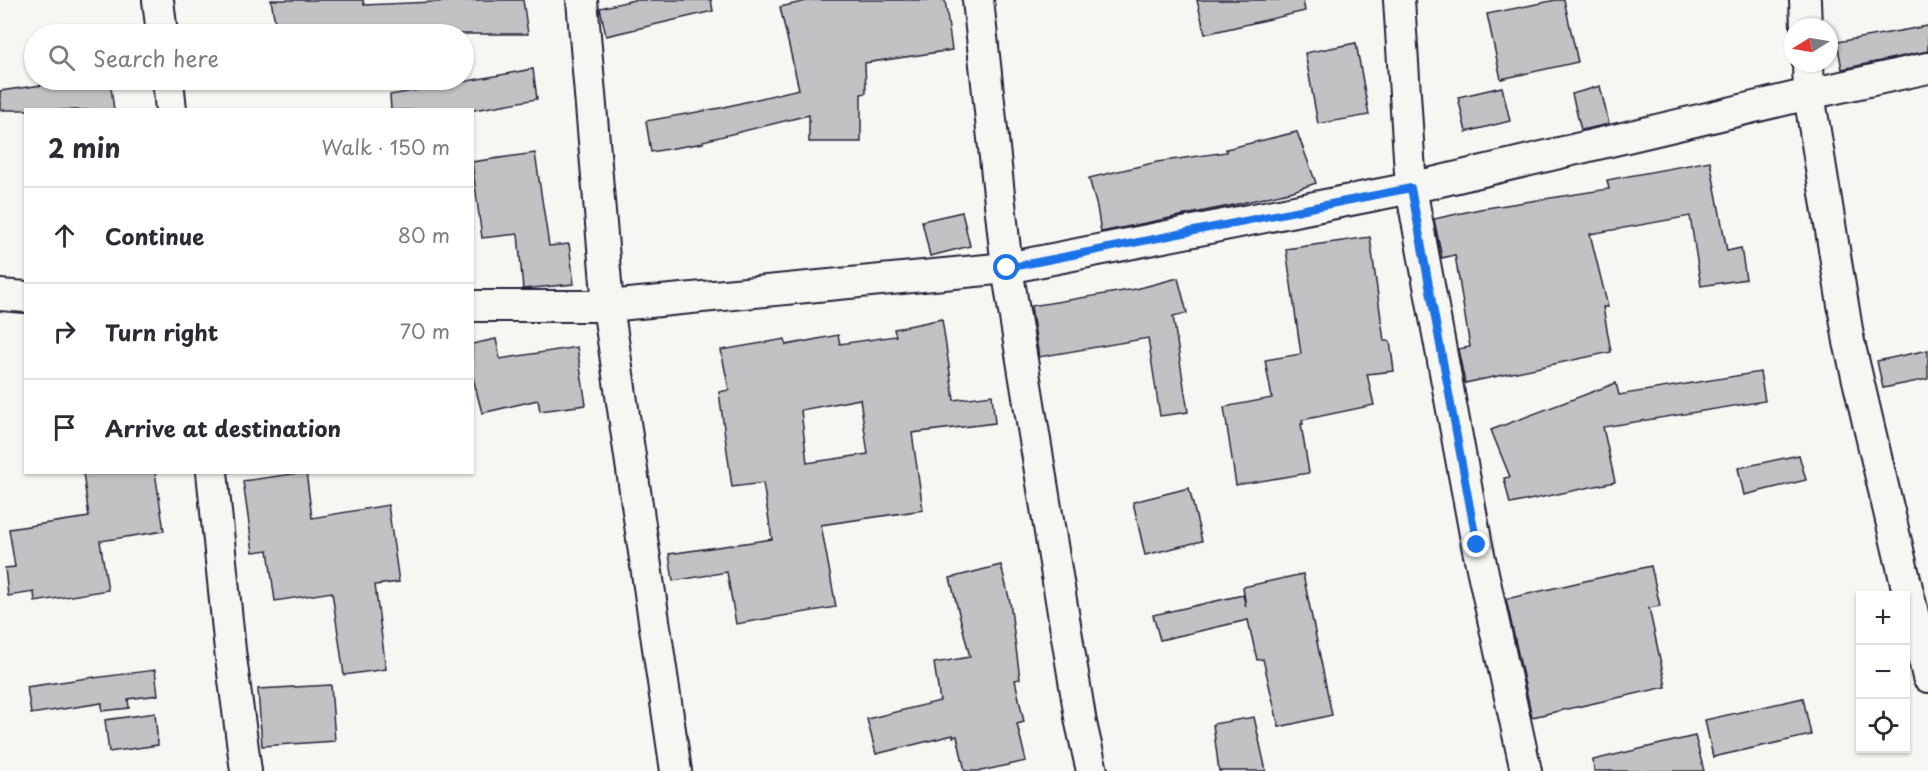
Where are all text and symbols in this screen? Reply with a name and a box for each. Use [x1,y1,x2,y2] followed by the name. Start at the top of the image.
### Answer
[1784,18,1838,72] north arrow
[24,24,474,90] search box
[45,41,78,74] icon: search
[93,41,219,74] text: Search here
[48,128,121,167] text: 2 min
[321,132,450,162] text: Walk · 150 m
[48,219,81,252] icon: ahead
[105,219,204,252] text: Continue
[398,220,450,250] text: 80 m
[993,254,1019,280] route start
[48,315,81,348] icon: right
[105,315,218,348] text: Turn right
[400,316,450,346] text: 70 m
[48,411,81,444] icon: arrive
[105,411,341,444] text: Arrive at destination
[1463,531,1489,557] route end
[1856,591,1910,753] map controls
[1856,591,1910,645] button: +
[1856,645,1910,699] button: −
[1856,699,1910,753] button: locate

